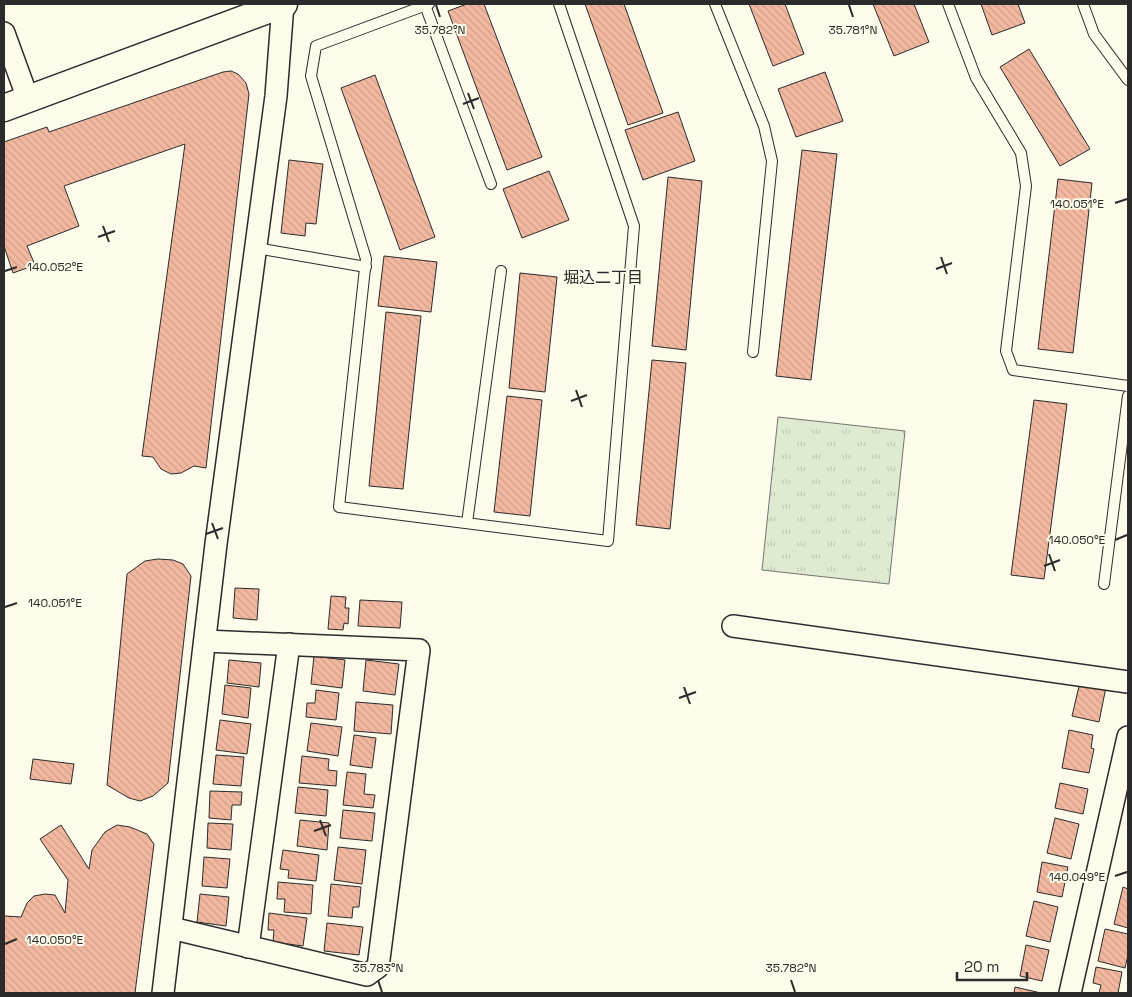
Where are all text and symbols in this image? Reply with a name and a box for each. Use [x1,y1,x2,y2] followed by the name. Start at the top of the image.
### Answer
[414,22,466,38] text: 35.782°N
[829,22,877,38] text: 35.781°N
[1050,196,1104,212] text: 140.051°E
[27,259,83,275] text: 140.052°E
[563,267,643,288] district label: 堀込二丁目
[1049,532,1106,548] text: 140.050°E
[28,595,82,611] text: 140.051°E
[1049,869,1106,885] text: 140.049°E
[27,932,84,948] text: 140.050°E
[957,950,1027,982] scale bar
[964,957,999,976] text: 20 m
[352,960,404,976] text: 35.783°N
[765,960,817,976] text: 35.782°N

